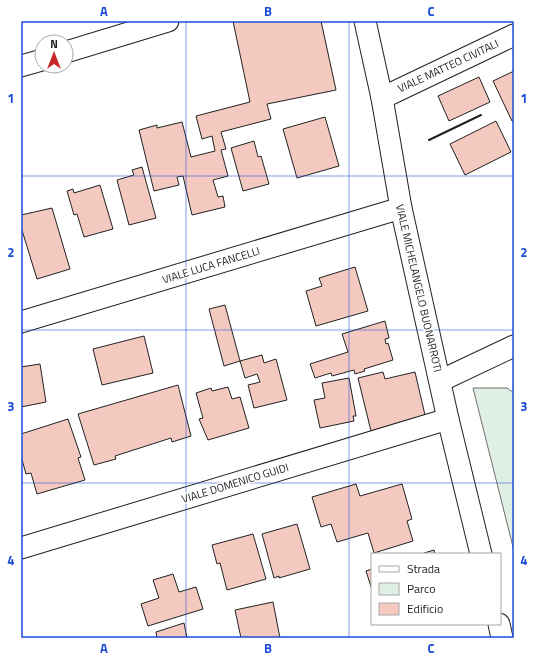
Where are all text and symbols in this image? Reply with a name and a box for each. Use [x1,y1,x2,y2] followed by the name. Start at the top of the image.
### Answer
[100,1,108,21] text: A
[264,1,272,21] text: B
[427,1,435,21] text: C
[34,34,74,74] north arrow
[50,36,58,52] text: N
[395,36,501,96] street label: VIALE MATTEO CIVITALI
[7,88,15,108] text: 1
[520,88,528,108] text: 1
[392,202,446,374] street label: VIALE MICHELANGELO BUONARROTI
[7,242,15,262] text: 2
[520,242,528,262] text: 2
[160,243,262,287] street label: VIALE LUCA FANCELLI
[7,396,15,416] text: 3
[520,396,528,416] text: 3
[180,459,290,507] street label: VIALE DOMENICO GUIDI
[7,550,15,570] text: 4
[520,550,528,570] text: 4
[371,553,501,625] legend
[407,559,440,578] text: Strada
[407,579,436,598] text: Parco
[407,599,443,618] text: Edificio
[100,638,108,658] text: A
[264,638,272,658] text: B
[427,638,435,658] text: C

